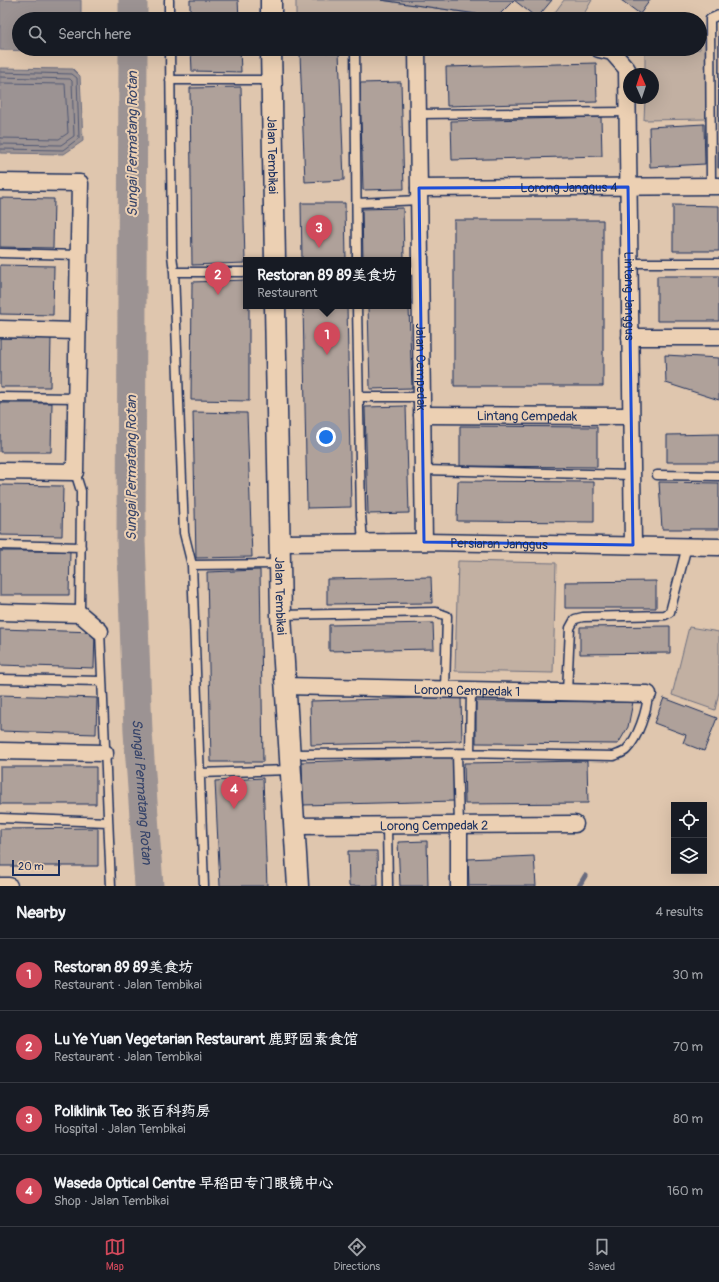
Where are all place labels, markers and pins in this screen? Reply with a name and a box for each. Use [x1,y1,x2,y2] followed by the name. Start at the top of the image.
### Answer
[306,215,332,248] pin: 3
[205,262,231,295] pin: 2
[314,322,340,355] pin: 1
[221,776,247,809] pin: 4

